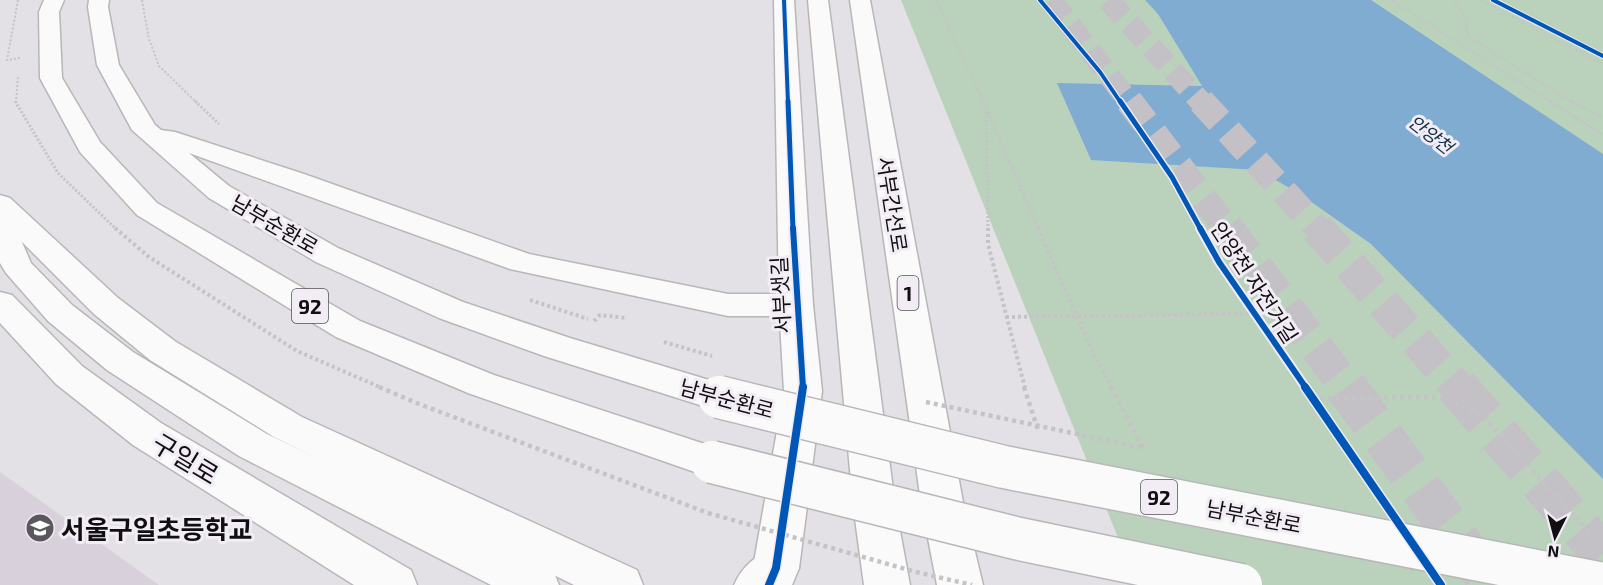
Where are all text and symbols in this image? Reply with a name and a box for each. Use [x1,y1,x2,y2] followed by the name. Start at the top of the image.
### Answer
[1405,110,1459,159] water label: 안양천
[873,154,913,254] street label: 서부간선로
[227,189,323,259] street label: 남부순환로
[1206,217,1304,347] street label: 안양천 자전거길
[765,256,795,334] street label: 서부샛길
[898,276,918,310] road number: 1
[292,289,328,323] road number: 92
[677,373,777,423] street label: 남부순환로
[147,426,225,490] street label: 구일로
[1141,480,1177,514] road number: 92
[1204,495,1304,537] street label: 남부순환로
[1525,507,1585,567] north arrow
[24,512,56,544] school or university icon: 서울구일초등학교
[61,513,252,544] place label: 서울구일초등학교
[1547,542,1560,562] text: N

